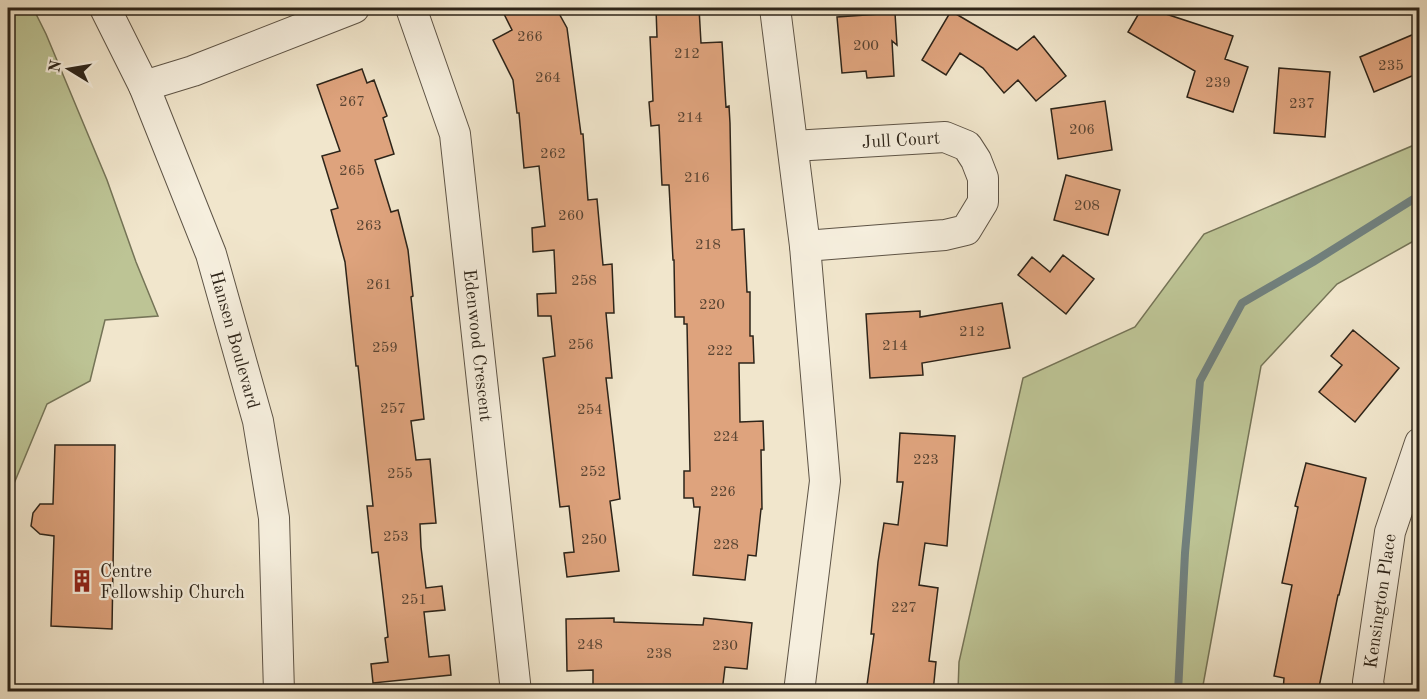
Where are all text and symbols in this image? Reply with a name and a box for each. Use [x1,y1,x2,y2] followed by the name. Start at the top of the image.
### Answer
[517,30,543,45] house number: 266
[39,39,99,99] north arrow
[853,39,879,54] house number: 200
[674,47,700,62] house number: 212
[47,58,65,74] text: N
[1378,59,1404,74] house number: 235
[535,71,561,86] house number: 264
[1205,76,1231,91] house number: 239
[339,95,365,110] house number: 267
[1289,97,1315,112] house number: 237
[677,111,703,126] house number: 214
[1069,123,1095,138] house number: 206
[861,129,941,152] street label: Jull Court
[540,147,566,162] house number: 262
[339,164,365,179] house number: 265
[684,171,710,186] house number: 216
[1074,199,1100,214] house number: 208
[558,209,584,224] house number: 260
[356,219,382,234] house number: 263
[695,238,721,253] house number: 218
[460,268,494,422] street label: Edenwood Crescent
[206,269,262,411] street label: Hansen Boulevard
[571,274,597,289] house number: 258
[366,278,392,293] house number: 261
[699,298,725,313] house number: 220
[959,325,985,340] house number: 212
[568,338,594,353] house number: 256
[882,339,908,354] house number: 214
[372,341,398,356] house number: 259
[707,344,733,359] house number: 222
[380,402,406,417] house number: 257
[577,403,603,418] house number: 254
[713,430,739,445] house number: 224
[913,453,939,468] house number: 223
[580,465,606,480] house number: 252
[387,467,413,482] house number: 255
[710,485,736,500] house number: 226
[383,530,409,545] house number: 253
[581,533,607,548] house number: 250
[1362,533,1400,670] street label: Kensington Place
[713,538,739,553] house number: 228
[100,563,245,602] place label: Centre Fellowship Church
[69,568,95,594] building icon: Centre Fellowship Church
[401,593,427,608] house number: 251
[891,601,917,616] house number: 227
[577,638,603,653] house number: 248
[712,639,738,654] house number: 230
[646,647,672,662] house number: 238

